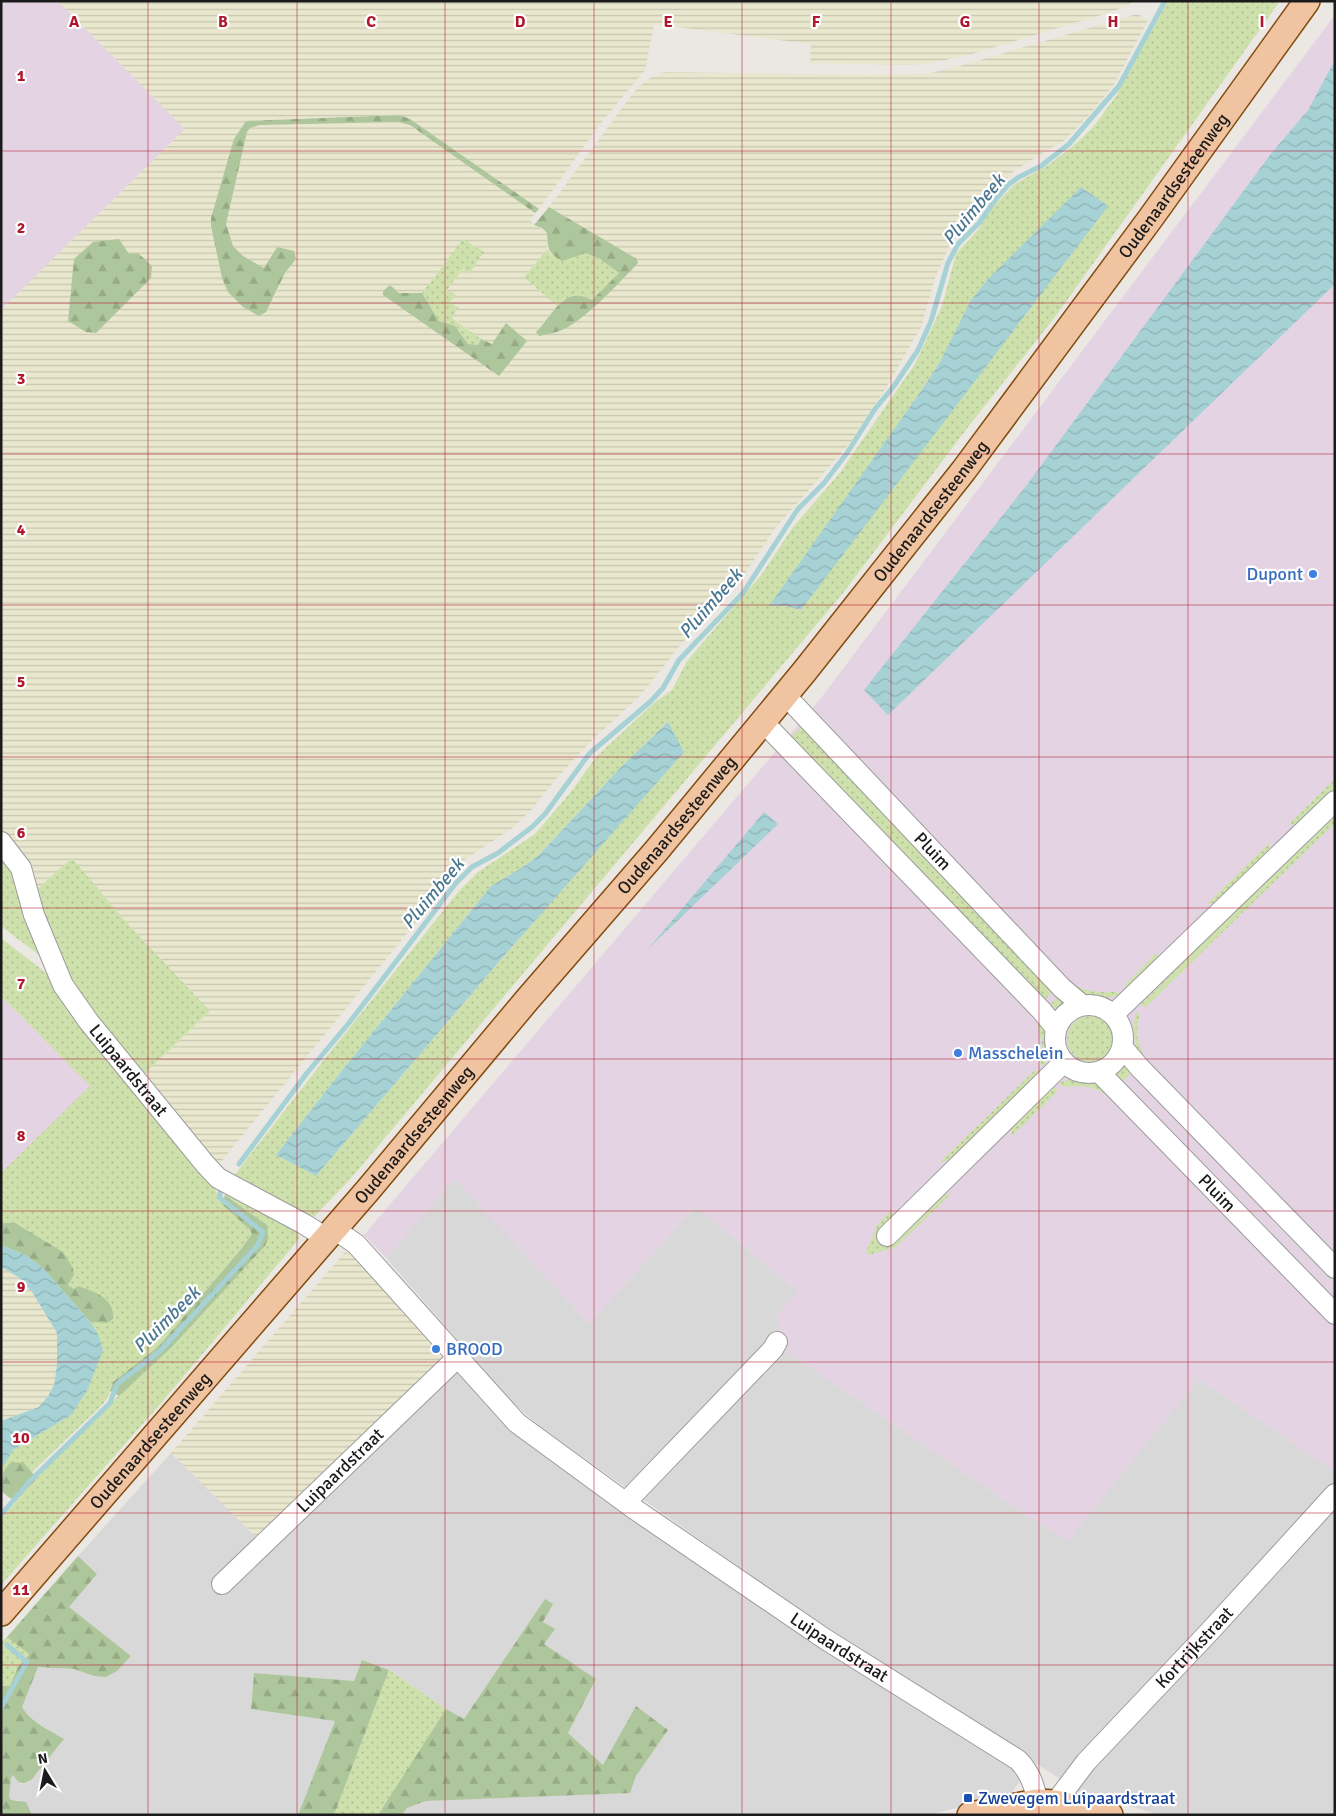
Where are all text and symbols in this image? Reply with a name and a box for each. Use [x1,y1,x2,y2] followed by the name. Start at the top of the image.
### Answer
[69,12,80,32] text: A
[218,12,228,32] text: B
[366,12,376,32] text: C
[515,12,526,32] text: D
[663,12,673,32] text: E
[812,12,821,32] text: F
[960,12,970,32] text: G
[1108,12,1118,32] text: H
[1259,12,1265,32] text: I
[17,66,26,86] text: 1
[1114,109,1234,263] street label: Oudenaardsesteenweg
[937,168,1011,250] water label: Pluimbeek
[17,218,25,238] text: 2
[17,369,25,389] text: 3
[868,436,993,587] street label: Oudenaardsesteenweg
[17,520,26,540] text: 4
[674,562,749,644] water label: Pluimbeek
[1246,563,1303,585] place label: Dupont
[1307,568,1319,580] marker: Dupont
[17,672,25,692] text: 5
[612,751,741,899] street label: Oudenaardsesteenweg
[17,823,26,843] text: 6
[909,828,956,875] street label: Pluim
[396,852,470,934] water label: Pluimbeek
[17,974,26,994] text: 7
[84,1020,173,1121] street label: Luipaardstraat
[968,1042,1064,1064] place label: Masschelein
[952,1047,964,1059] marker: Masschelein
[350,1061,479,1209] street label: Oudenaardsesteenweg
[17,1126,26,1146] text: 8
[1194,1169,1240,1217] street label: Pluim
[17,1277,26,1297] text: 9
[128,1280,206,1358] water label: Pluimbeek
[446,1338,503,1360] place label: BROOD
[430,1343,442,1355] marker: BROOD
[85,1368,216,1514] street label: Oudenaardsesteenweg
[292,1423,388,1517] street label: Luipaardstraat
[12,1428,30,1448] text: 10
[12,1580,30,1600] text: 11
[1151,1602,1238,1693] street label: Kortrijkstraat
[786,1607,892,1687] street label: Luipaardstraat
[20,1746,70,1796] north arrow
[37,1749,49,1768] text: N
[978,1787,1175,1809] place label: Zwevegem Luipaardstraat
[962,1792,974,1804] marker: Zwevegem Luipaardstraat

